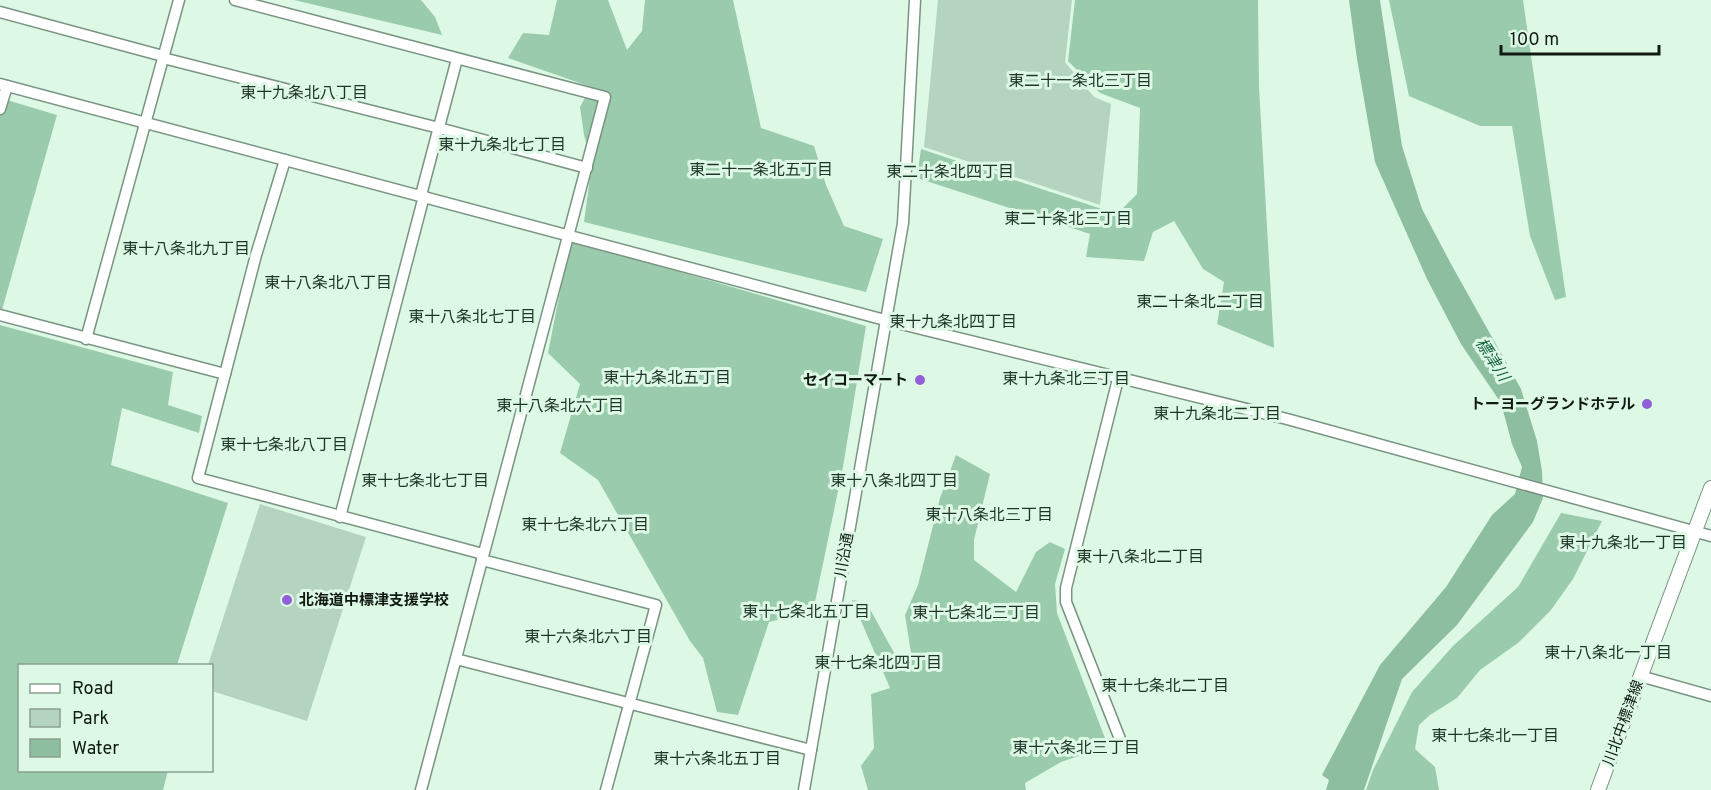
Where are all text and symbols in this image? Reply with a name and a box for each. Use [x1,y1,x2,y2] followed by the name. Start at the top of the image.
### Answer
[1501,18,1658,56] scale bar
[1510,29,1559,52] text: 100 m
[1008,72,1152,92] district label: 東二十一条北三丁目
[240,84,368,104] district label: 東十九条北八丁目
[438,136,566,156] district label: 東十九条北七丁目
[689,161,833,181] district label: 東二十一条北五丁目
[886,163,1014,183] district label: 東二十条北四丁目
[1004,210,1132,230] district label: 東二十条北三丁目
[122,240,250,260] district label: 東十八条北九丁目
[264,274,392,294] district label: 東十八条北八丁目
[1136,293,1264,313] district label: 東二十条北二丁目
[408,308,536,328] district label: 東十八条北七丁目
[889,313,1017,333] district label: 東十九条北四丁目
[1470,335,1514,387] water label: 標津川
[603,369,731,389] district label: 東十九条北五丁目
[1002,370,1130,390] district label: 東十九条北三丁目
[803,372,908,391] place label: セイコーマート
[913,373,927,387] marker: セイコーマート
[1470,396,1635,415] place label: トーヨーグランドホテル
[496,397,624,417] district label: 東十八条北六丁目
[1640,397,1654,411] marker: トーヨーグランドホテル
[1153,405,1281,425] district label: 東十九条北二丁目
[220,436,348,456] district label: 東十七条北八丁目
[361,472,489,492] district label: 東十七条北七丁目
[830,472,958,492] district label: 東十八条北四丁目
[925,506,1053,526] district label: 東十八条北三丁目
[521,516,649,536] district label: 東十七条北六丁目
[832,531,859,579] street label: 川沿通
[1559,534,1687,554] district label: 東十九条北一丁目
[1076,548,1204,568] district label: 東十八条北二丁目
[299,592,449,611] place label: 北海道中標津支援学校
[280,593,294,607] marker: 北海道中標津支援学校
[742,603,870,623] district label: 東十七条北五丁目
[912,604,1040,624] district label: 東十七条北三丁目
[524,628,652,648] district label: 東十六条北六丁目
[1544,644,1672,664] district label: 東十八条北一丁目
[814,654,942,674] district label: 東十七条北四丁目
[18,664,213,772] legend
[1101,677,1229,697] district label: 東十七条北二丁目
[72,678,114,701] text: Road
[1599,678,1649,769] street label: 川北中標津線
[72,708,109,731] text: Park
[1431,727,1559,747] district label: 東十七条北一丁目
[72,738,119,761] text: Water
[1012,739,1140,759] district label: 東十六条北三丁目
[653,750,781,770] district label: 東十六条北五丁目

